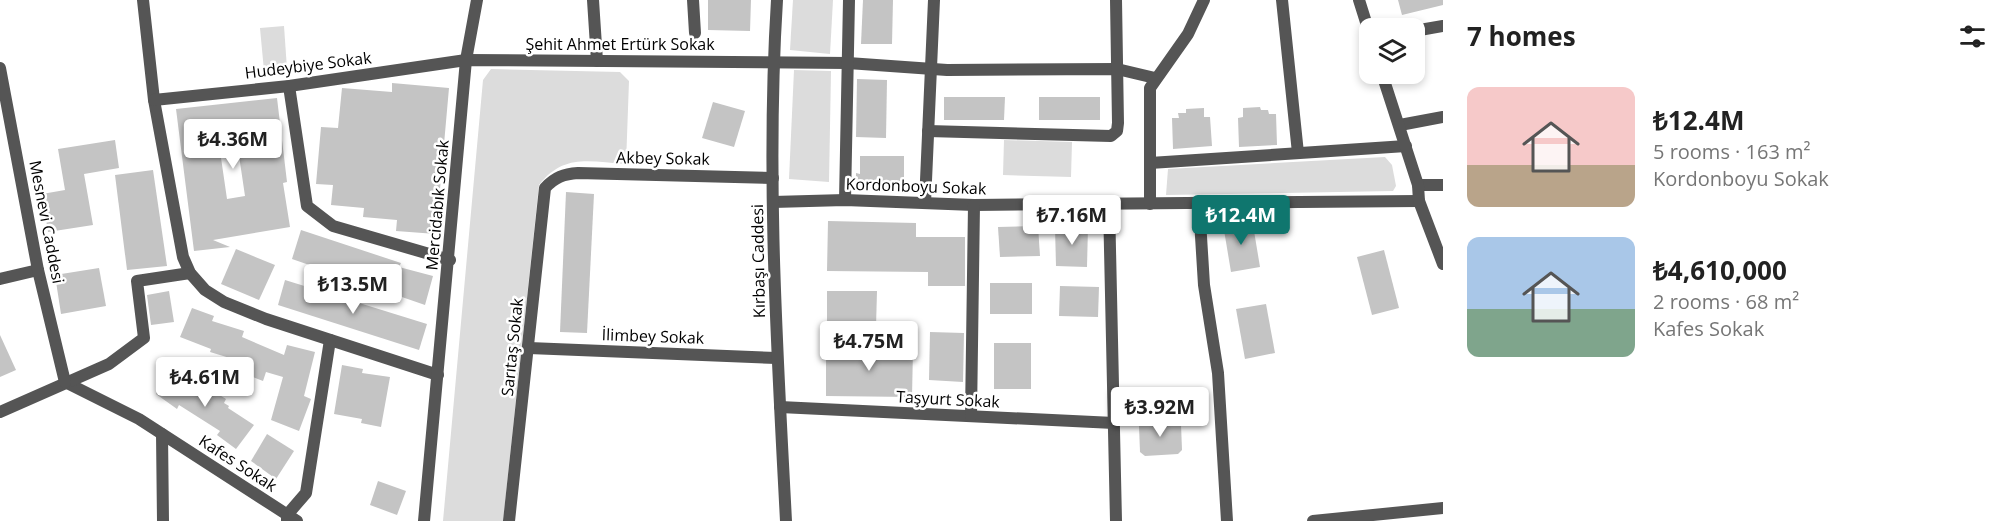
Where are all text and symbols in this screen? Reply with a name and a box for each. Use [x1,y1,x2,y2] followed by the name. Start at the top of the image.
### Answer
[1359,18,1425,84] map controls
[1359,18,1425,84] button: layers
[1467,18,1576,54] text: 7 homes
[1956,20,1989,53] icon: filters
[525,33,715,55] street label: Şehit Ahmet Ertürk Sokak
[243,46,373,84] street label: Hudeybiye Sokak
[1653,102,1744,138] text: ₺12.4M
[1515,111,1587,183] icon: home
[184,119,282,170] pin: ₺4.36M
[198,125,268,152] text: ₺4.36M
[420,138,454,271] street label: Mercidabık Sokak
[1653,138,1811,165] text: 5 rooms · 163 m²
[616,146,711,170] street label: Akbey Sokak
[24,158,70,286] street label: Mesnevi Caddesi
[1653,165,1829,192] text: Kordonboyu Sokak
[845,173,987,199] street label: Kordonboyu Sokak
[1023,195,1121,246] pin: ₺7.16M
[1192,195,1290,246] pin: ₺12.4M
[1037,201,1107,228] text: ₺7.16M
[1206,201,1276,228] text: ₺12.4M
[746,204,770,318] street label: Kırbaşı Caddesi
[1653,252,1787,288] text: ₺4,610,000
[1515,261,1587,333] icon: home
[304,264,402,315] pin: ₺13.5M
[318,270,388,297] text: ₺13.5M
[1653,288,1799,315] text: 2 rooms · 68 m²
[496,296,528,397] street label: Sarıtaş Sokak
[1653,315,1764,342] text: Kafes Sokak
[820,321,918,372] pin: ₺4.75M
[601,323,705,349] street label: İlimbey Sokak
[834,327,904,354] text: ₺4.75M
[156,357,254,408] pin: ₺4.61M
[170,363,240,390] text: ₺4.61M
[896,385,1001,413] street label: Taşyurt Sokak
[1111,387,1209,438] pin: ₺3.92M
[1125,393,1195,420] text: ₺3.92M
[195,430,282,497] street label: Kafes Sokak

